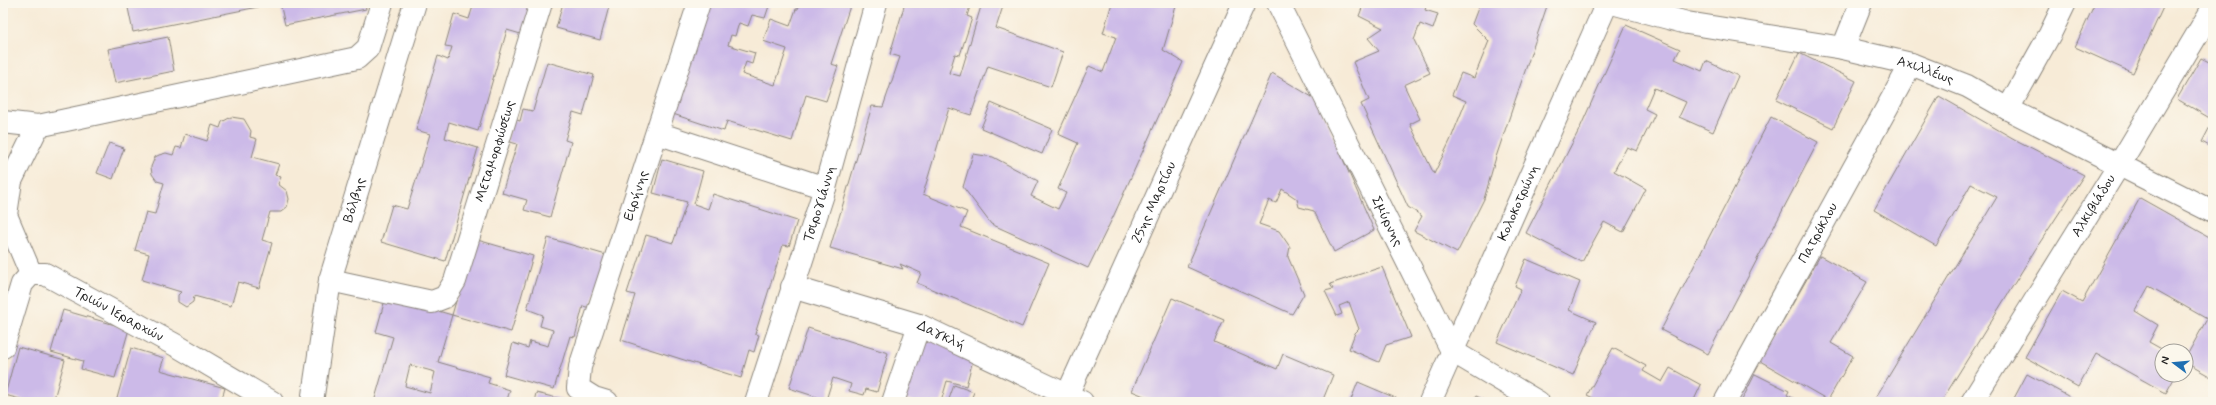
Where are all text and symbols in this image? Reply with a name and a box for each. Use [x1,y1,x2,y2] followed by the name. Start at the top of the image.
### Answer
[1895,52,1956,89] street label: Αχιλλέως
[471,98,519,204] street label: Μεταμορφώσεως
[1128,159,1180,246] street label: 25ης Μαρτίου
[1494,162,1543,244] street label: Κολοκοτρώνη
[799,164,840,244] street label: Τσιρογιάννη
[619,168,653,223] street label: Ειρήνης
[2068,171,2120,240] street label: Αλκιβιάδου
[339,175,370,225] street label: Βόλβης
[1367,193,1407,249] street label: Σμύρνης
[1794,199,1842,266] street label: Πατρόκλου
[70,282,167,346] street label: Τριών Ιεραρχών
[914,316,968,355] street label: Δαγκλή
[2154,343,2194,383] north arrow
[2158,355,2173,366] text: N

